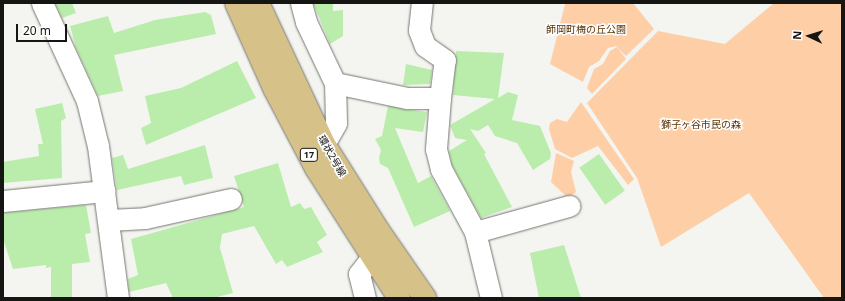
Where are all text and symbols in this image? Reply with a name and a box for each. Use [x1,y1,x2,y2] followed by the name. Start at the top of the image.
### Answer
[18,16,69,42] scale bar
[789,16,829,56] north arrow
[23,22,51,39] text: 20 m
[546,24,626,36] park label: 師岡町梅の丘公園
[789,30,804,40] text: N
[661,119,741,131] park label: 獅子ヶ谷市民の森
[315,133,349,179] street label: 環状2号線
[299,148,319,162] road number: 17

